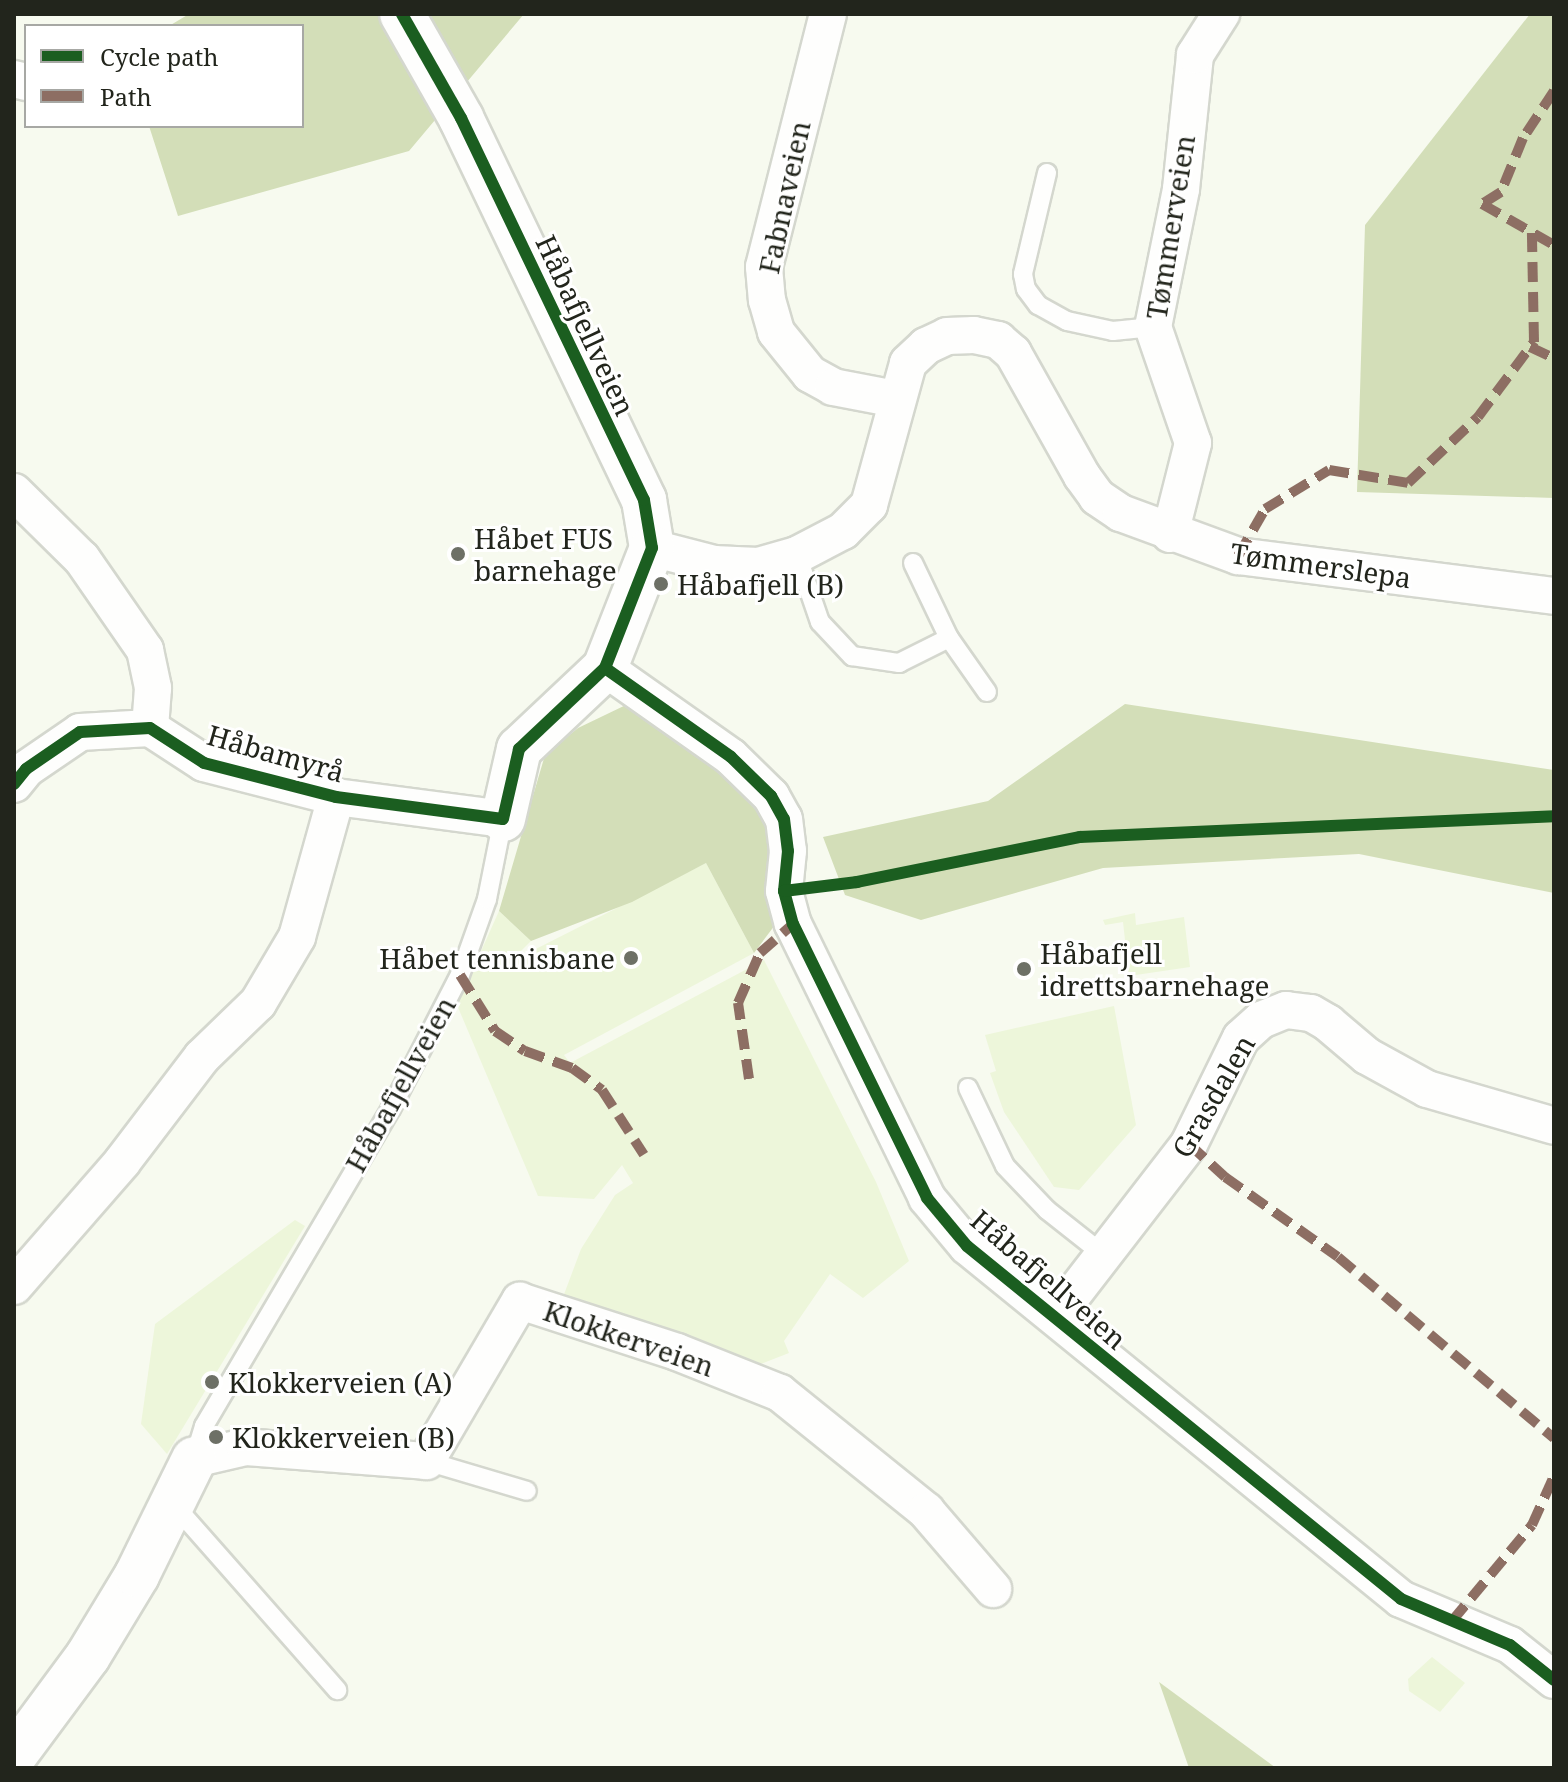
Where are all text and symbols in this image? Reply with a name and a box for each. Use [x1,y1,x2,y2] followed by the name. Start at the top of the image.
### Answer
[24,24,304,128] legend
[100,40,219,73] text: Cycle path
[100,80,152,113] text: Path
[751,118,817,276] street label: Fabnaveien
[1139,132,1201,322] street label: Tømmerveien
[530,229,642,421] street label: Håbafjellveien
[474,521,617,587] place label: Håbet FUS barnehage
[1228,536,1414,594] street label: Tømmerslepa
[449,545,467,563] marker: Håbet FUS barnehage
[677,567,844,601] place label: Håbafjell (B)
[652,575,670,593] marker: Håbafjell (B)
[204,717,348,789] street label: Håbamyrå
[1040,936,1269,1002] place label: Håbafjell idrettsbarnehage
[379,941,615,975] place label: Håbet tennisbane
[622,949,640,967] marker: Håbet tennisbane
[1015,960,1033,978] marker: Håbafjell idrettsbarnehage
[338,990,462,1178] street label: Håbafjellveien
[1165,1029,1261,1163] street label: Grasdalen
[964,1202,1134,1356] street label: Håbafjellveien
[539,1293,719,1383] street label: Klokkerveien
[228,1365,452,1399] place label: Klokkerveien (A)
[203,1373,221,1391] marker: Klokkerveien (A)
[232,1420,455,1454] place label: Klokkerveien (B)
[207,1428,225,1446] marker: Klokkerveien (B)

